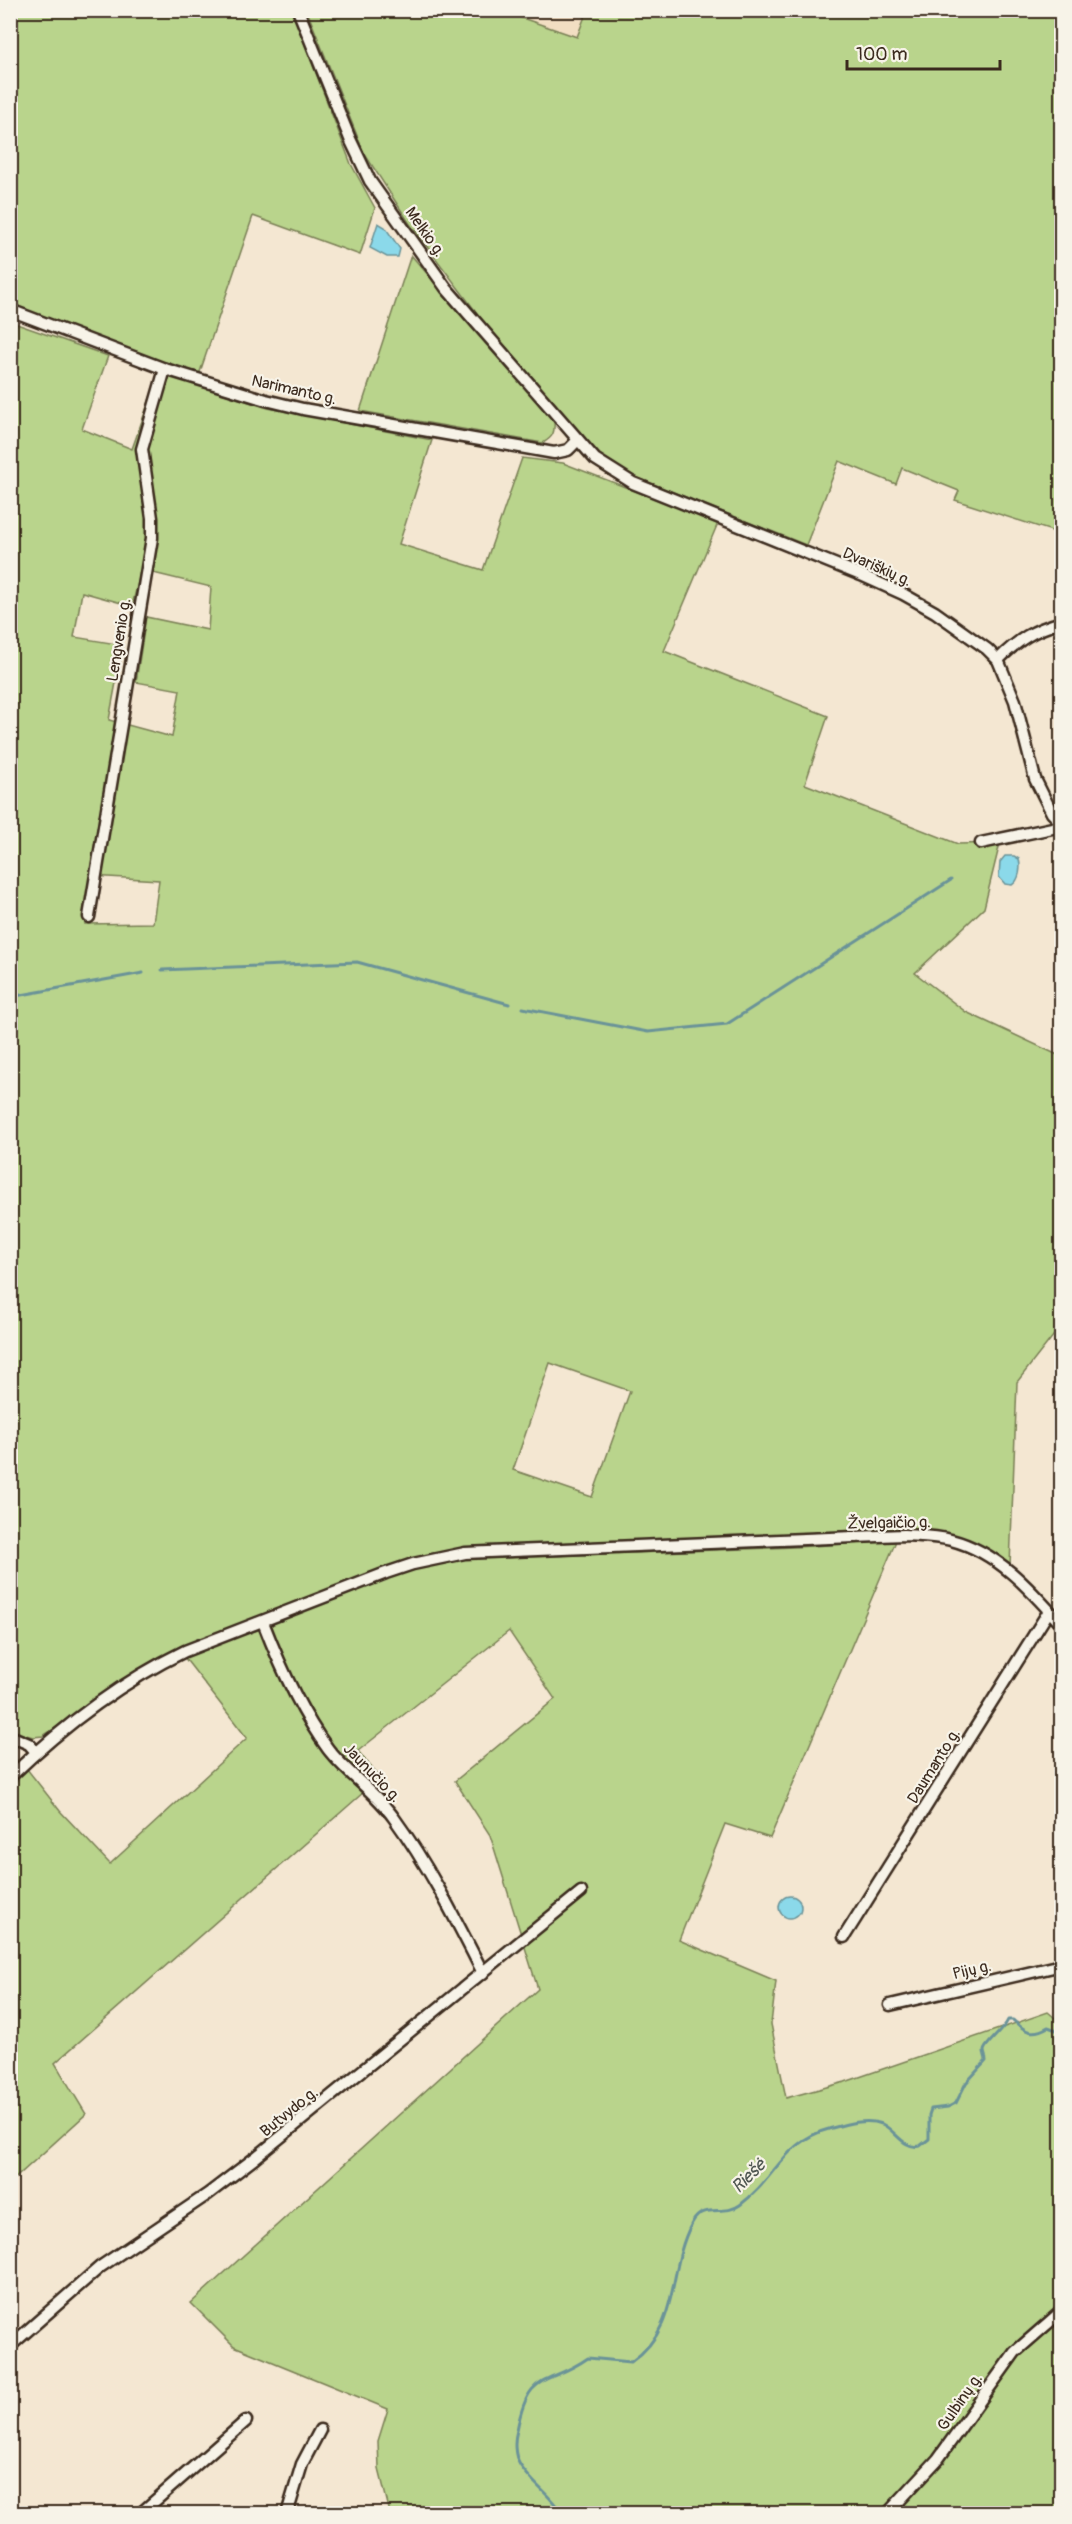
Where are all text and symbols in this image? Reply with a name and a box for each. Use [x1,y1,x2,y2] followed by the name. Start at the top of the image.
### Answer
[847,33,1000,71] scale bar
[856,43,908,66] text: 100 m
[401,203,449,261] street label: Melkio g.
[250,371,338,409] street label: Narimanto g.
[839,543,915,591] street label: Dvariškių g.
[103,597,135,683] street label: Lengvenio g.
[847,1512,931,1534] street label: Žvelgaičio g.
[903,1725,965,1807] street label: Daumanto g.
[339,1739,405,1807] street label: Jaunučio g.
[951,1956,993,1984] street label: Pijų g.
[256,2083,322,2141] street label: Butvydo g.
[727,2153,772,2198] water label: Riešė
[933,2369,987,2435] street label: Gulbinų g.

